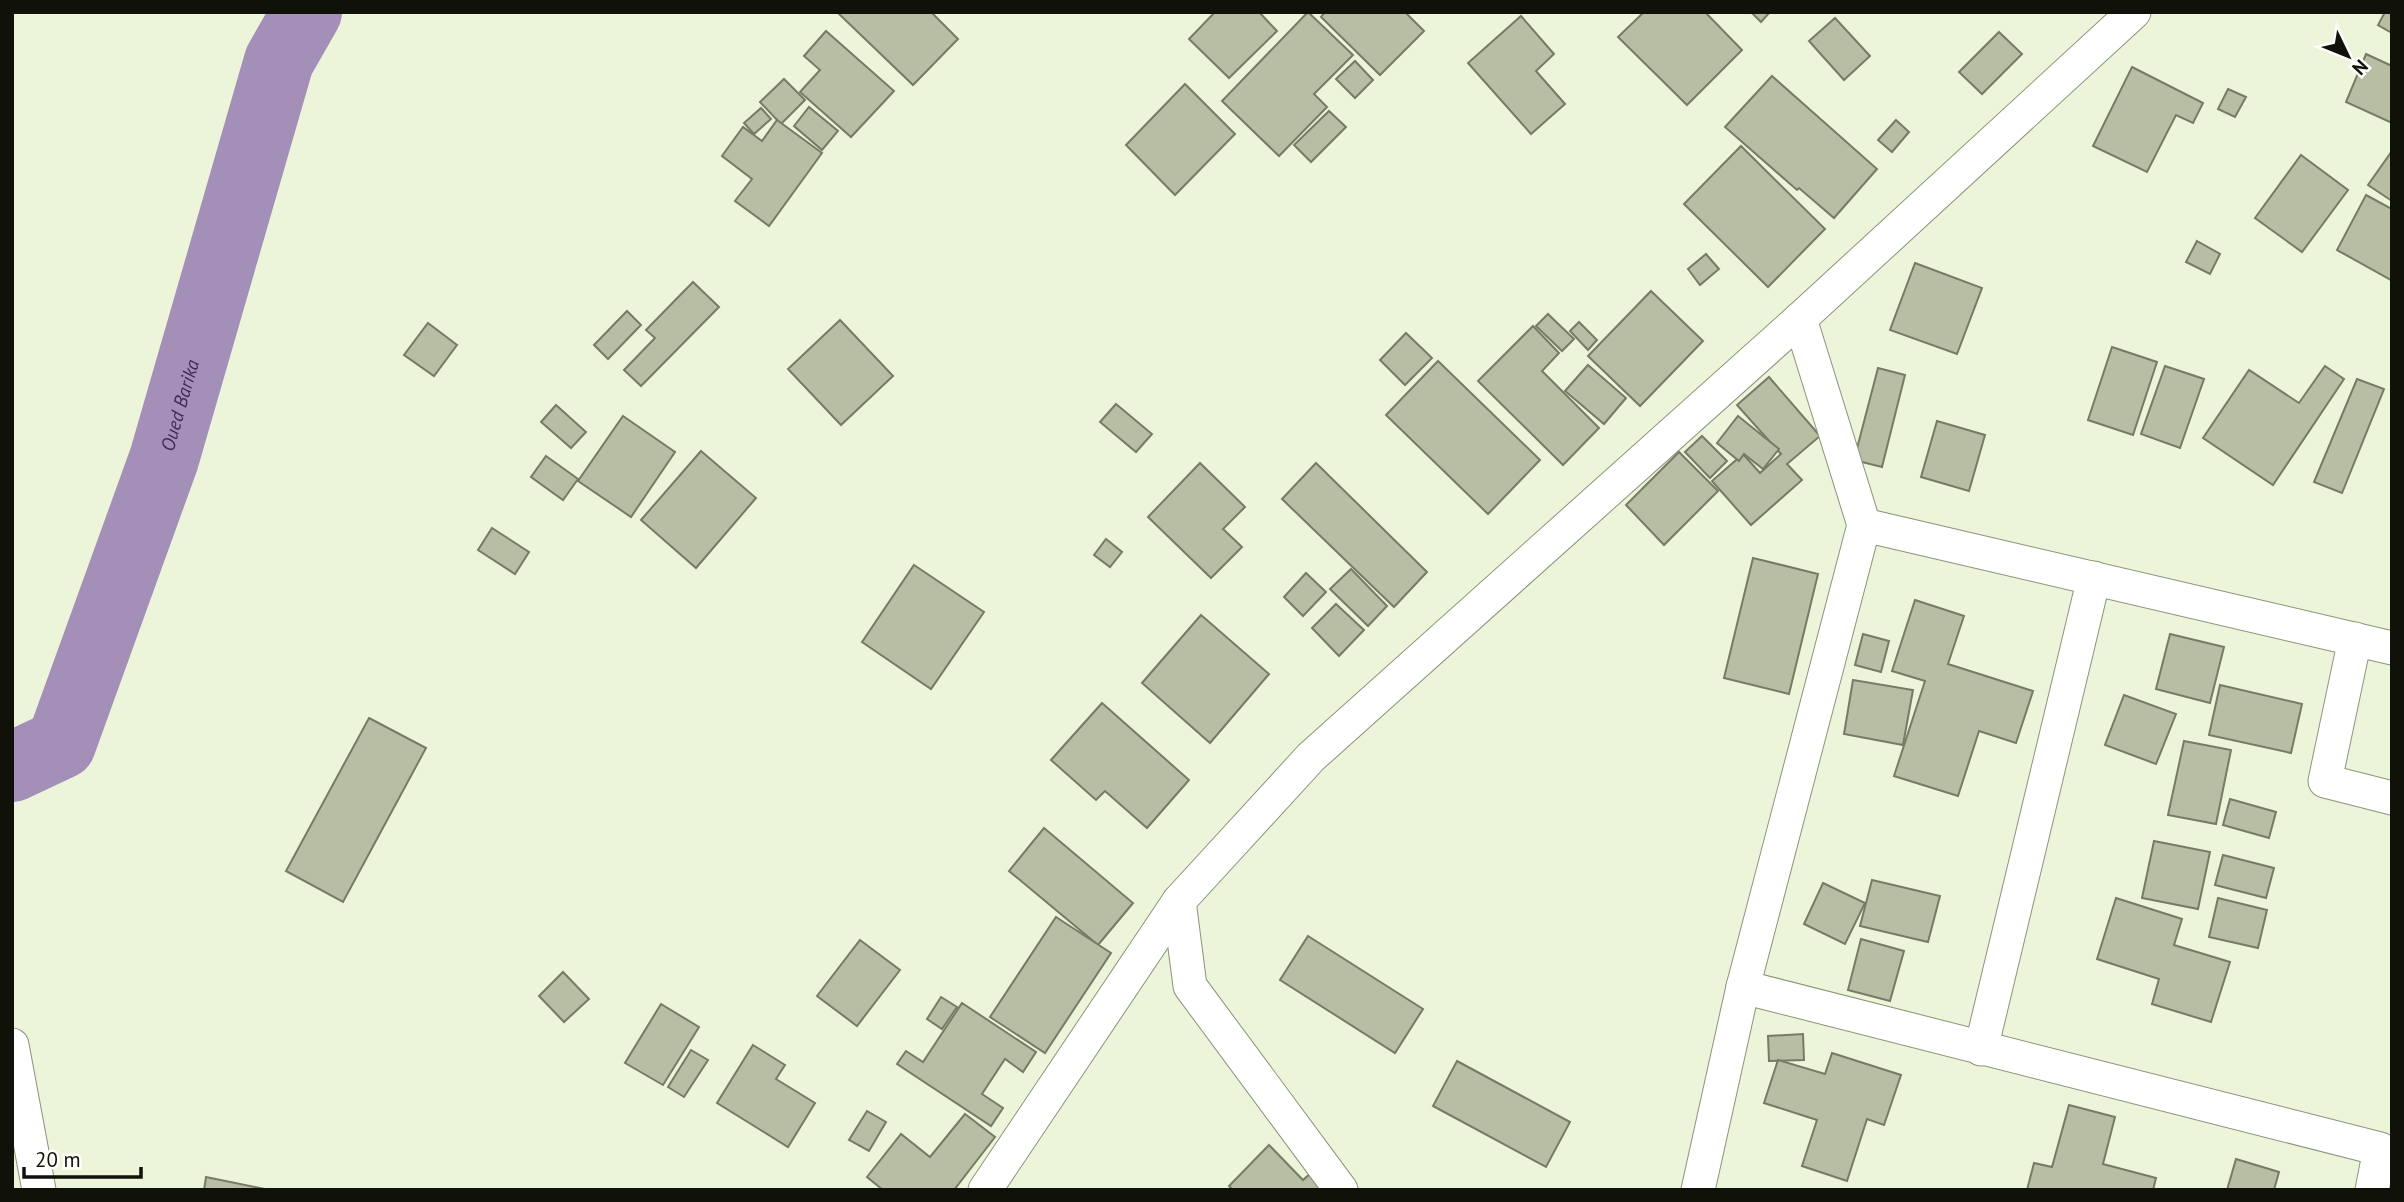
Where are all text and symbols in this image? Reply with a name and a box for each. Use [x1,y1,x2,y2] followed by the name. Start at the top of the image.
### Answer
[2313,21,2383,91] north arrow
[2347,55,2373,80] text: N
[155,356,204,454] water label: Oued Barika
[24,1136,142,1180] scale bar
[35,1146,81,1173] text: 20 m

